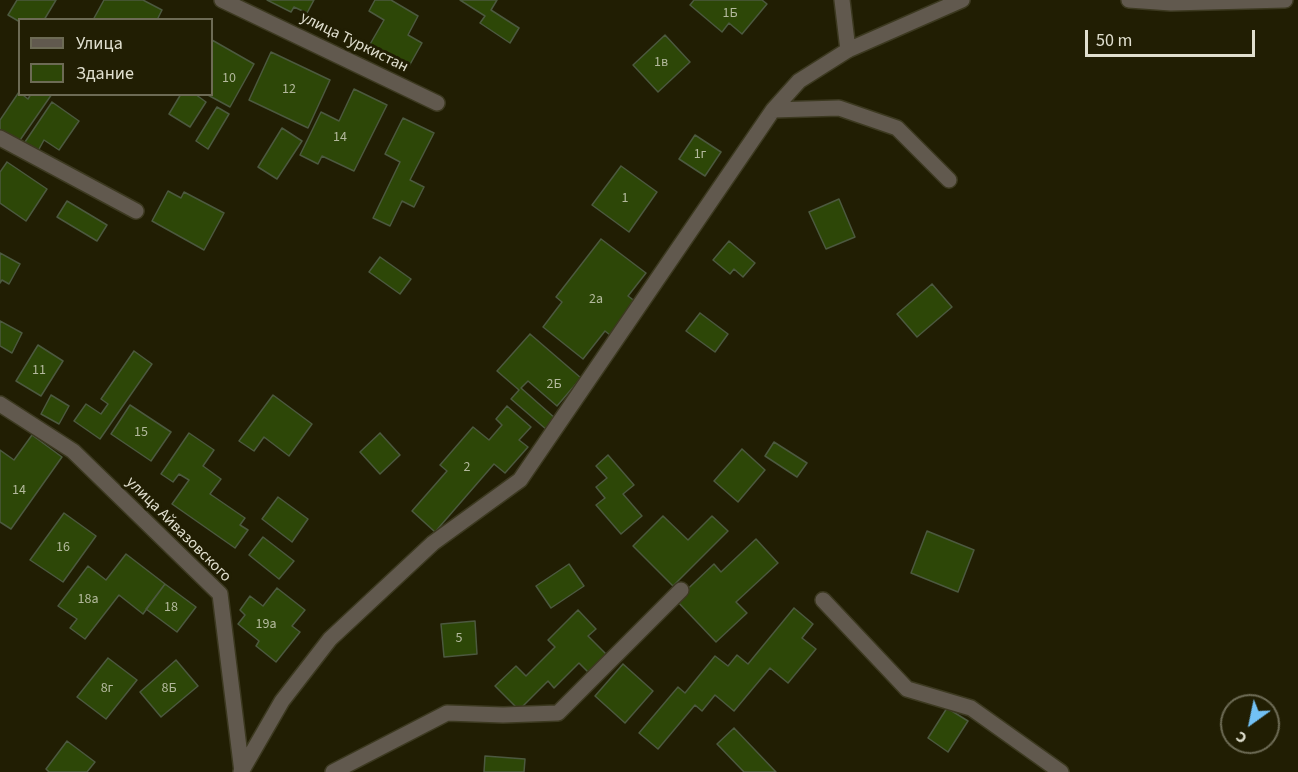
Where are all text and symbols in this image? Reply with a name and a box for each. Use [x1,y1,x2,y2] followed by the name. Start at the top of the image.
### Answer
[722,6,738,22] house number: 1Б
[297,9,411,77] street label: улица Туркистан
[18,18,213,96] legend
[1088,18,1258,56] scale bar
[1096,28,1132,53] text: 50 m
[76,31,123,56] text: Улица
[654,55,668,71] house number: 1в
[76,61,134,86] text: Здание
[222,71,236,87] house number: 10
[282,82,296,98] house number: 12
[333,130,347,146] house number: 14
[694,147,706,163] house number: 1г
[622,191,628,207] house number: 1
[589,292,603,308] house number: 2а
[32,363,46,379] house number: 11
[546,377,562,393] house number: 2Б
[134,425,148,441] house number: 15
[464,460,470,476] house number: 2
[121,473,235,587] street label: улица Айвазовского
[12,483,26,499] house number: 14
[56,540,70,556] house number: 16
[78,592,98,608] house number: 18а
[164,600,178,616] house number: 18
[256,617,276,633] house number: 19а
[456,631,462,647] house number: 5
[101,681,113,697] house number: 8г
[161,681,177,697] house number: 8Б
[1220,694,1280,754] north arrow
[1231,726,1251,749] text: С

